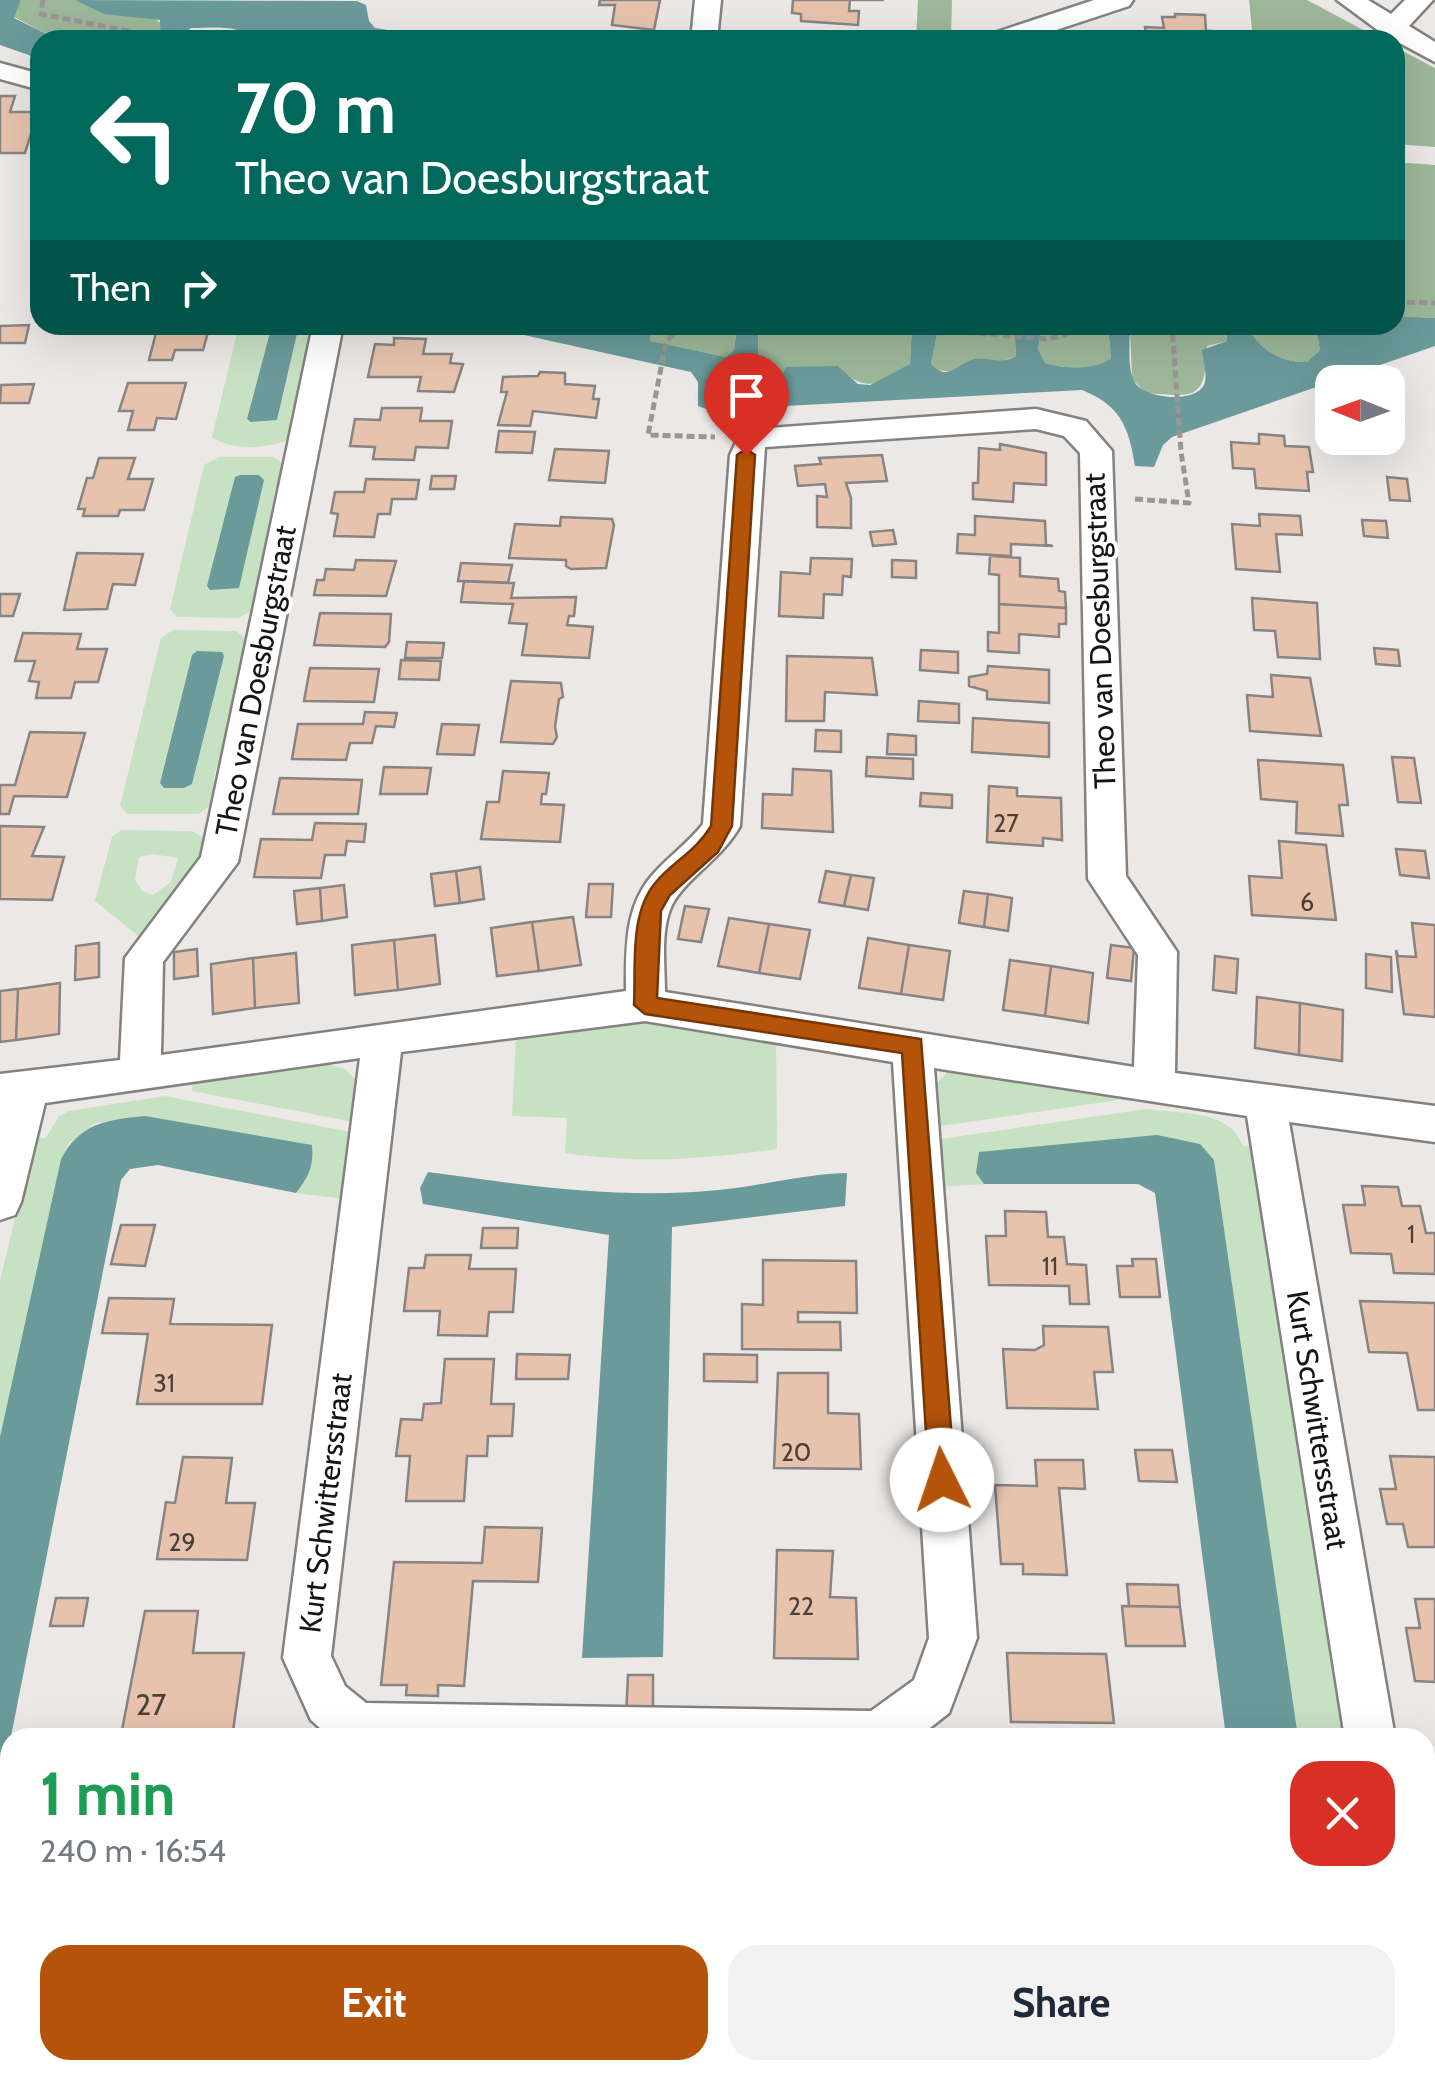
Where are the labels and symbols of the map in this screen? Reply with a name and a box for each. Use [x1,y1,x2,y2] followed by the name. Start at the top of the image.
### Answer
[704,353,789,456] pin
[1315,365,1405,455] north arrow
[1075,472,1124,790] street label: Theo van Doesburgstraat
[207,522,304,840] street label: Theo van Doesburgstraat
[993,808,1019,838] house number: 27
[1300,887,1314,917] house number: 6
[1407,1219,1415,1249] house number: 1
[1042,1251,1058,1281] house number: 11
[1279,1288,1356,1552] street label: Kurt Schwittersstraat
[153,1368,175,1398] house number: 31
[291,1371,360,1635] street label: Kurt Schwittersstraat
[890,1428,994,1532] position arrow
[781,1437,811,1467] house number: 20
[168,1527,196,1557] house number: 29
[788,1591,814,1621] house number: 22
[136,1686,166,1723] house number: 27

